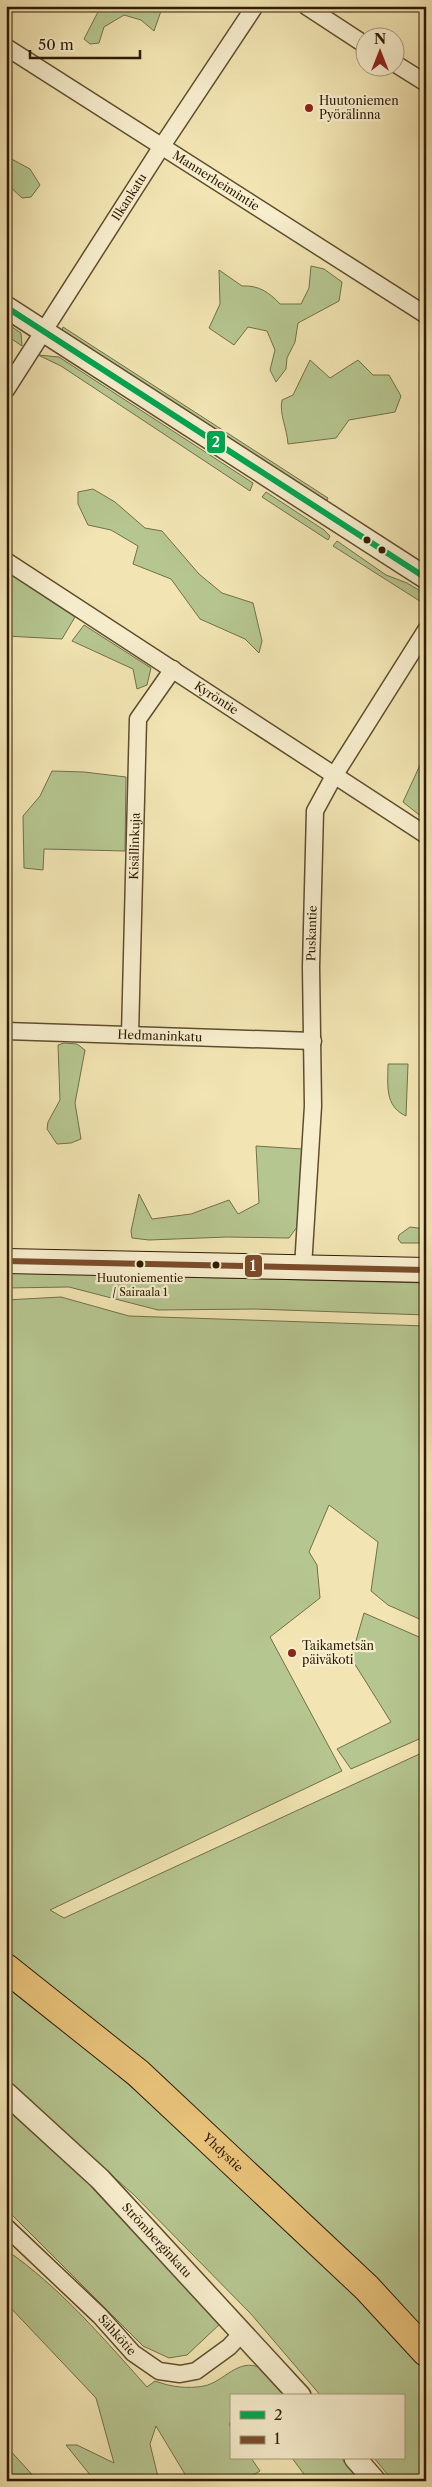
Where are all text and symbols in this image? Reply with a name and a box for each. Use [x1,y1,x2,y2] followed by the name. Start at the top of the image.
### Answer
[30,28,140,60] scale bar
[354,28,404,78] north arrow
[374,30,386,48] text: N
[38,35,74,54] text: 50 m
[319,93,399,122] place label: Huutoniemen Pyörälinna
[303,102,315,114] marker: Huutoniemen Pyörälinna
[170,147,263,214] street label: Mannerheimintie
[108,170,150,223] street label: Ilkankatu
[206,430,226,454] line badge: 2
[212,433,220,451] text: 2
[362,535,372,545] unlabelled marker
[377,545,387,555] unlabelled marker
[192,678,241,718] street label: Kyröntie
[126,812,143,880] street label: Kisällinkuja
[303,905,320,961] street label: Puskantie
[117,1027,203,1044] street label: Hedmaninkatu
[244,1254,263,1278] line badge: 1
[250,1257,257,1275] text: 1
[135,1259,145,1269] marker: Huutoniementie / Sairaala 1
[211,1260,221,1270] unlabelled marker
[97,1271,183,1299] place label: Huutoniementie / Sairaala 1
[302,1638,375,1667] place label: Taikametsän päiväkoti
[286,1647,298,1659] marker: Taikametsän päiväkoti
[199,2129,247,2175] street label: Yhdystie
[119,2200,196,2281] street label: Strömberginkatu
[95,2311,140,2358] street label: Sähkötie
[230,2394,404,2460] legend
[274,2405,283,2424] text: 2
[274,2429,281,2448] text: 1

